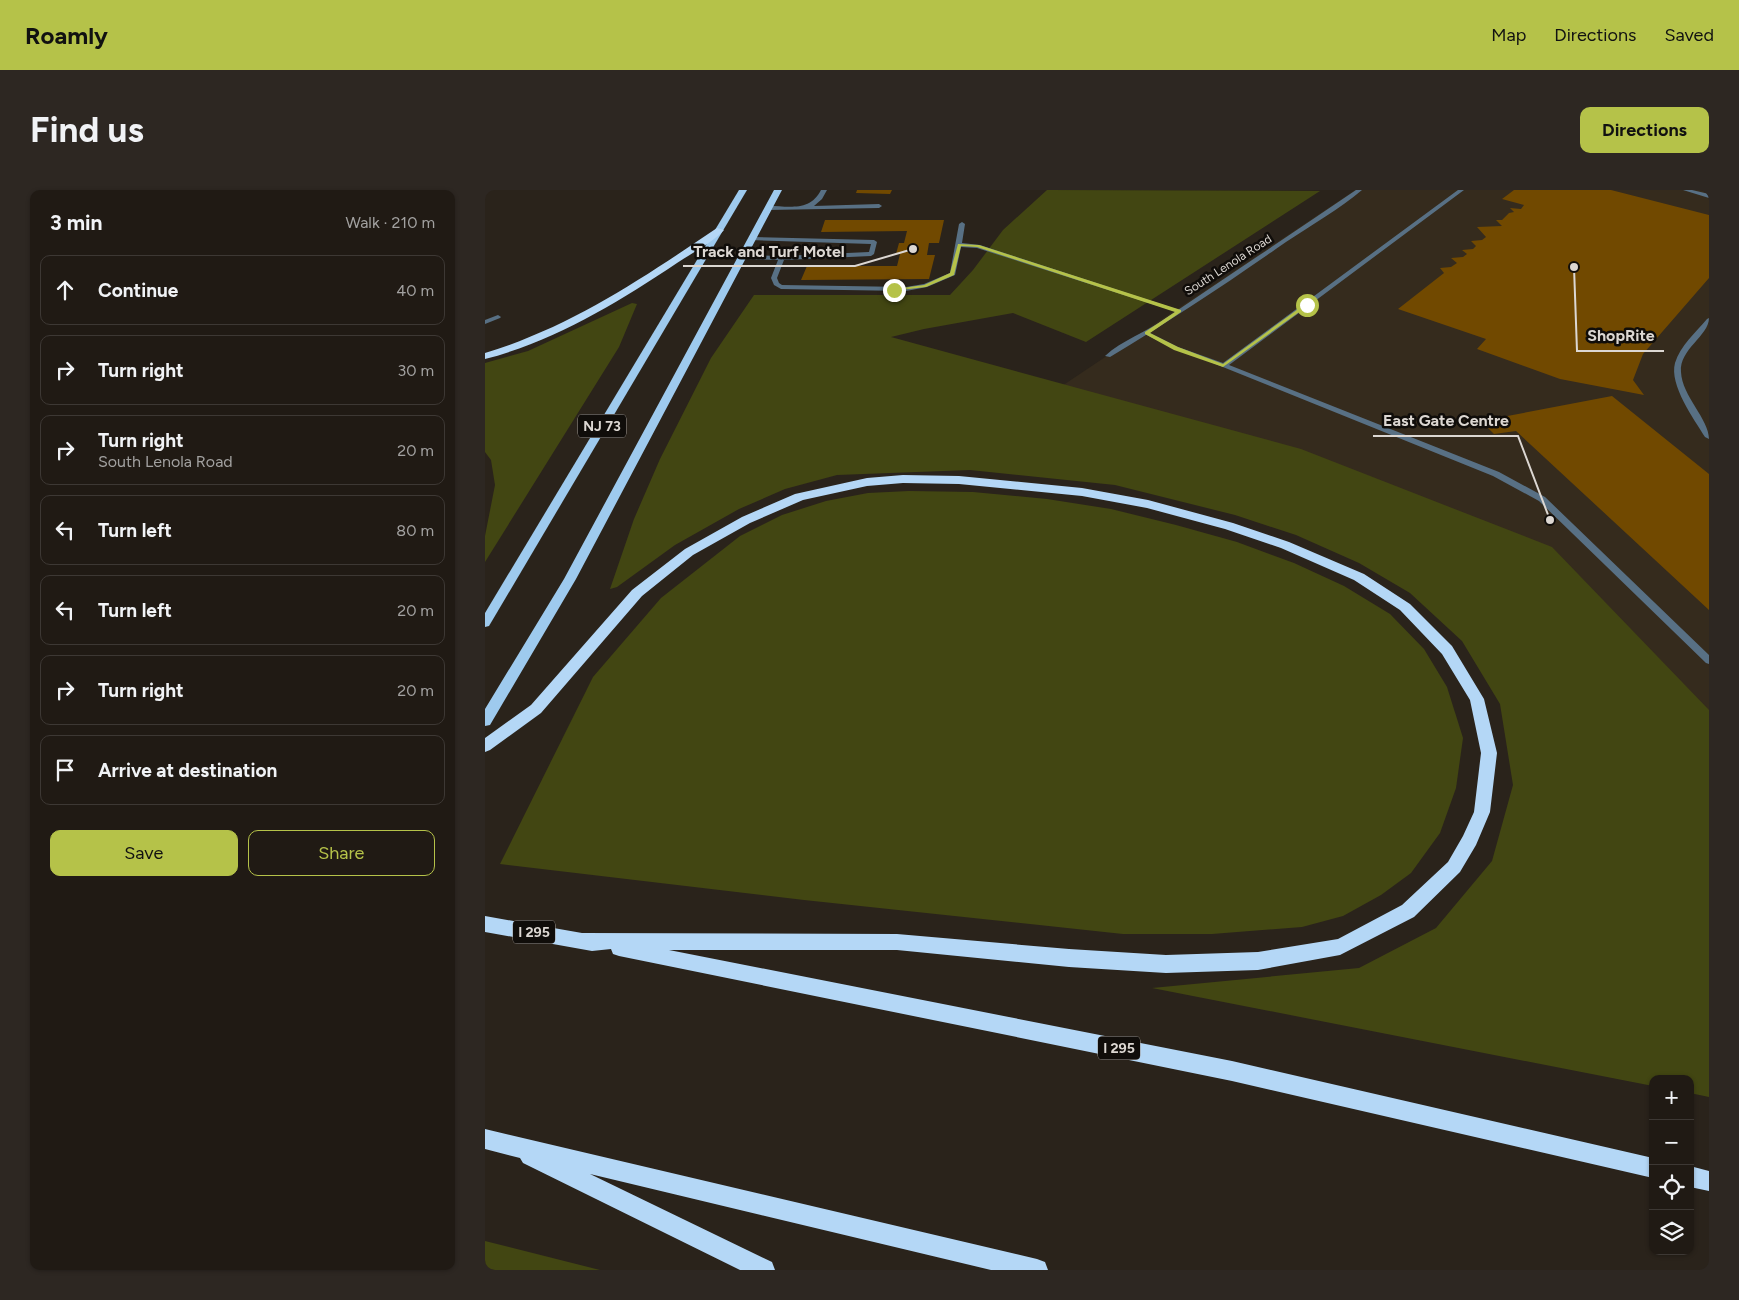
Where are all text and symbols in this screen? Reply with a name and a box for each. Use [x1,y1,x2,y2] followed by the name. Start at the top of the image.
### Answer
[25,21,108,50] text: Roamly
[1491,24,1526,46] text: Map
[1554,24,1636,46] text: Directions
[1664,24,1714,46] text: Saved
[1580,107,1709,153] button: Directions
[30,109,144,151] text: Find us
[50,210,102,235] text: 3 min
[346,213,435,232] text: Walk · 210 m
[1182,232,1274,298] street label: South Lenola Road
[683,235,855,266] callout: Track and Turf Motel
[693,242,845,261] text: Track and Turf Motel
[51,276,79,304] icon: ahead
[98,279,178,302] text: Continue
[883,279,906,302] route end
[396,281,434,300] text: 40 m
[1296,294,1319,317] route start
[1577,320,1664,351] callout: ShopRite
[1587,326,1655,345] text: ShopRite
[51,356,79,384] icon: right
[98,359,184,382] text: Turn right
[397,361,434,380] text: 30 m
[1373,405,1518,436] callout: East Gate Centre
[1383,411,1509,430] text: East Gate Centre
[578,415,626,438] road number: NJ 73
[98,429,184,452] text: Turn right
[51,436,79,464] icon: right
[397,441,434,460] text: 20 m
[98,452,233,471] text: South Lenola Road
[51,516,79,544] icon: left
[98,519,172,542] text: Turn left
[396,521,434,540] text: 80 m
[51,596,79,624] icon: left
[98,599,172,622] text: Turn left
[397,601,434,620] text: 20 m
[51,676,79,704] icon: right
[98,679,184,702] text: Turn right
[397,681,434,700] text: 20 m
[51,756,79,784] icon: arrive
[98,759,277,782] text: Arrive at destination
[50,830,238,876] button: Save
[248,830,435,876] button: Share
[513,920,555,944] road number: I 295
[1098,1036,1140,1060] road number: I 295
[1649,1075,1694,1255] map controls
[1649,1075,1694,1120] button: +
[1649,1120,1694,1165] button: −
[1649,1165,1694,1210] button: locate
[1649,1210,1694,1255] button: layers

